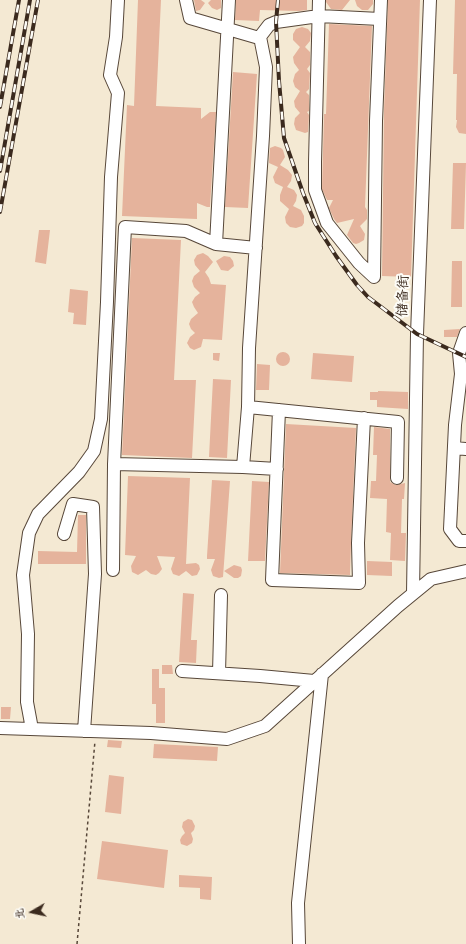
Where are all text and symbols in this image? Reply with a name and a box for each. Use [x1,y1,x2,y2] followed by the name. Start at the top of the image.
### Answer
[395,275,413,317] street label: 储备街
[12,892,52,932] north arrow
[11,907,28,921] text: 北

